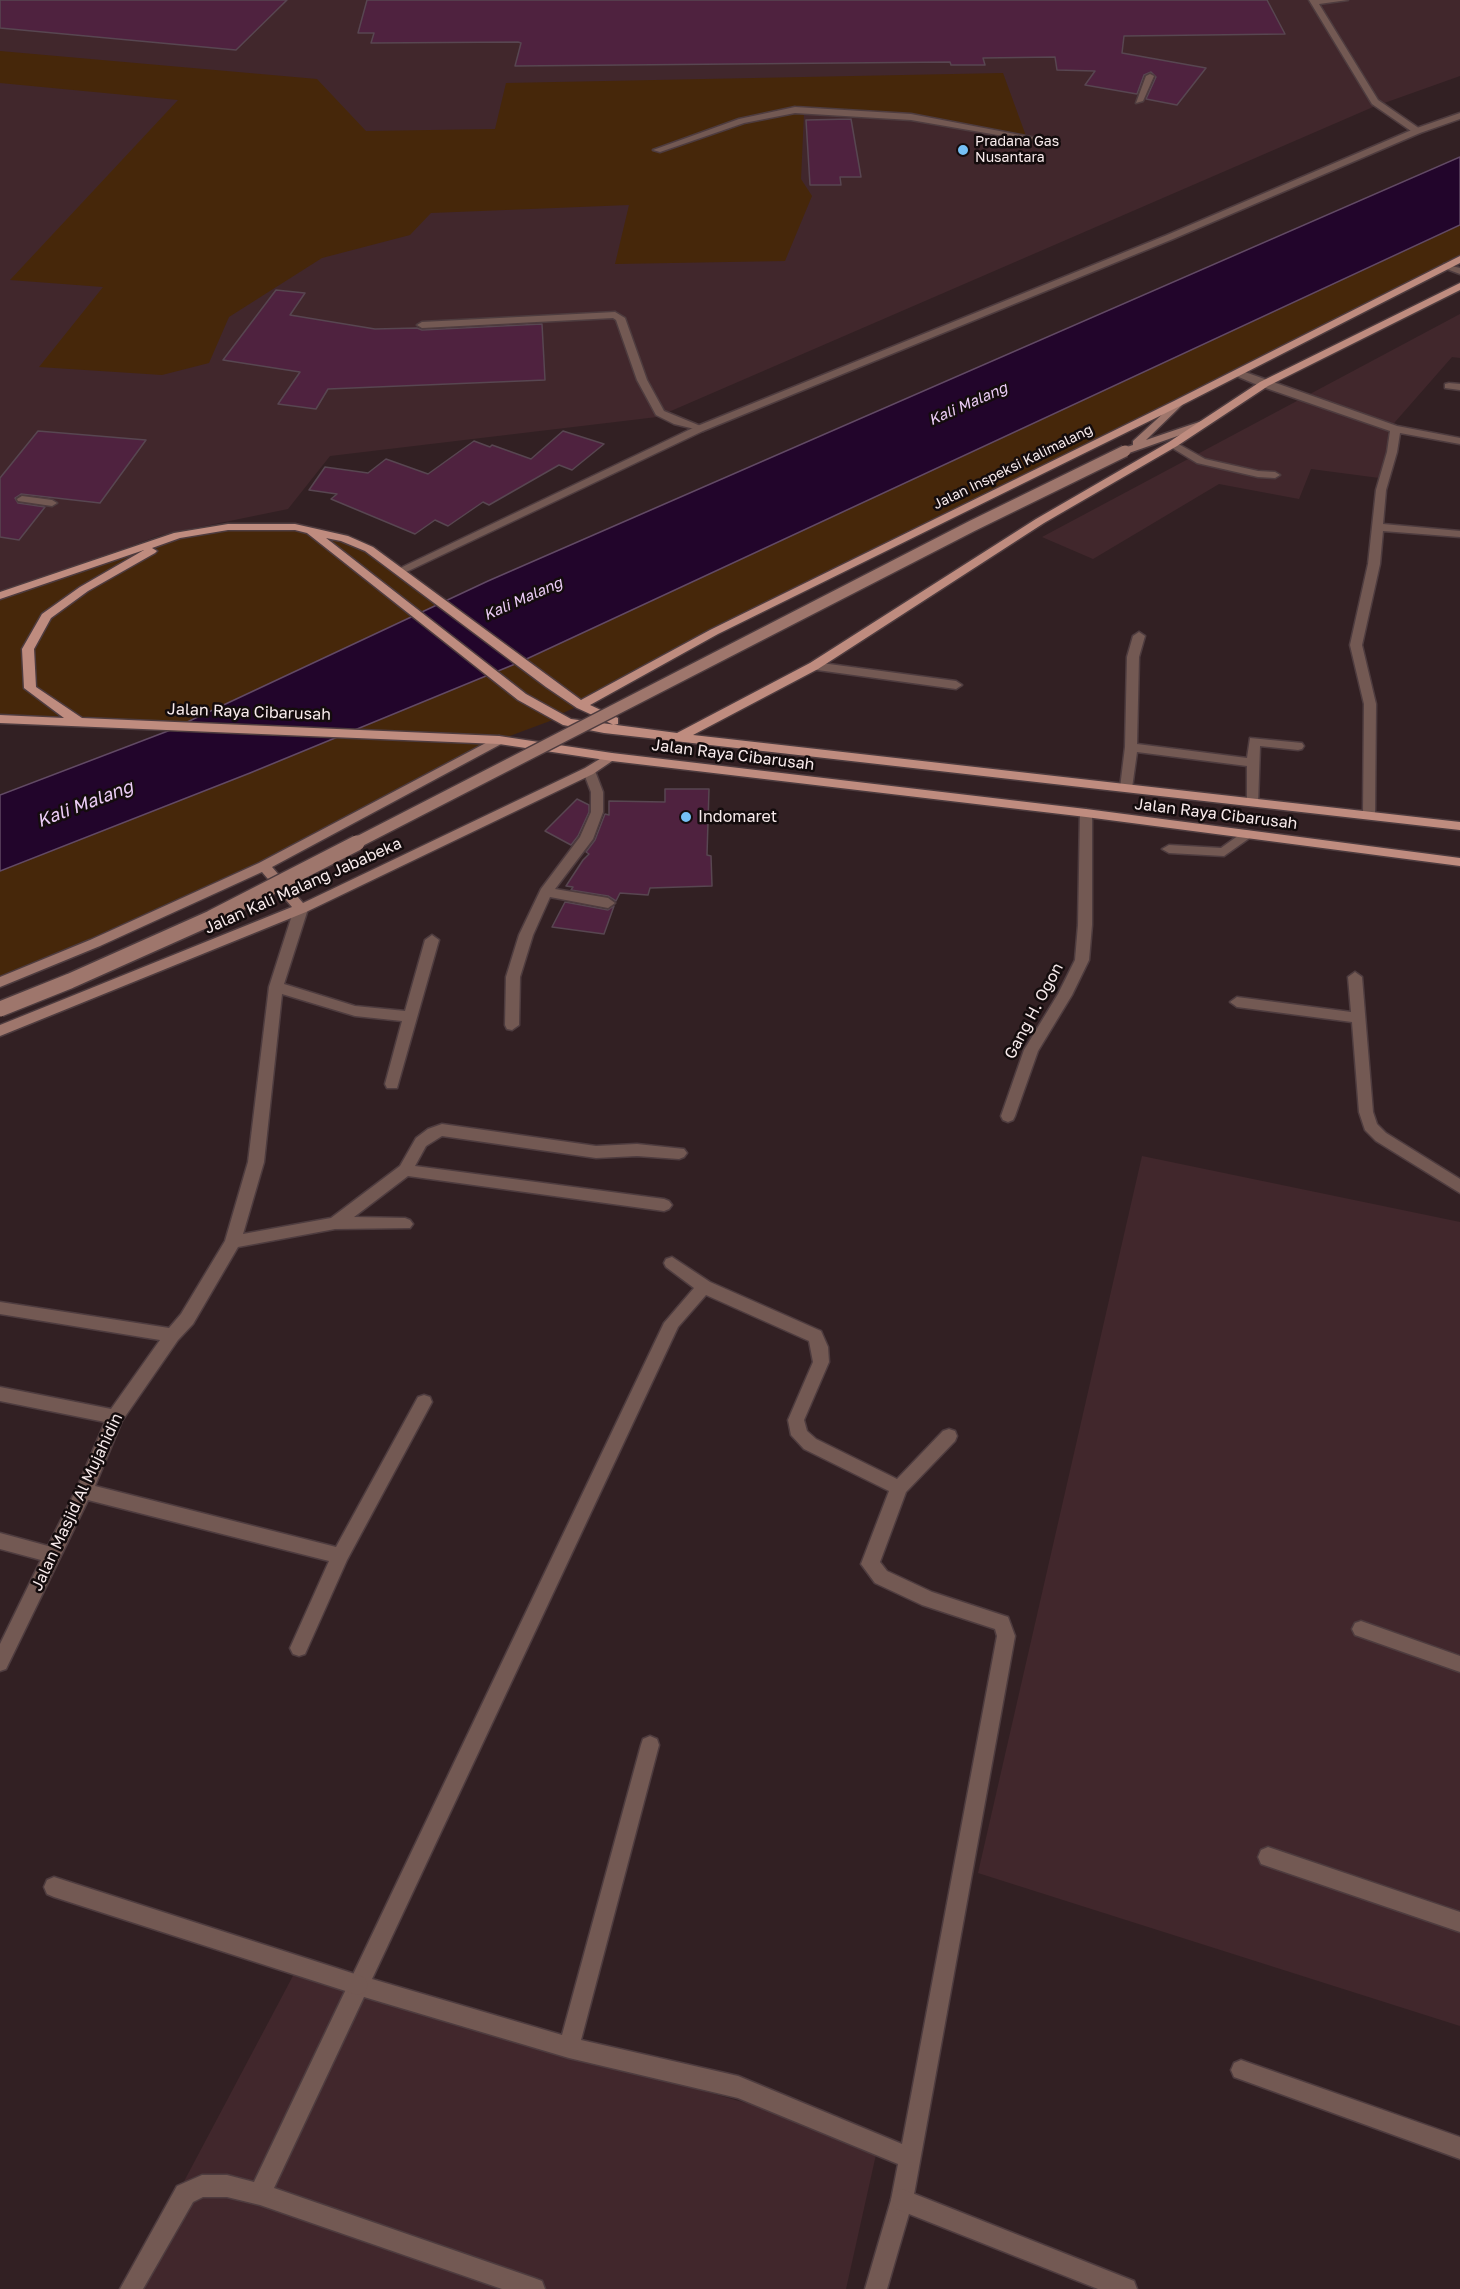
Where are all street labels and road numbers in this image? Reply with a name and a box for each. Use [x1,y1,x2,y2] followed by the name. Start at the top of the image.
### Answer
[930,421,1096,513] street label: Jalan Inspeksi Kalimalang
[167,700,331,724] street label: Jalan Raya Cibarusah
[650,735,816,775] street label: Jalan Raya Cibarusah
[1133,794,1299,834] street label: Jalan Raya Cibarusah
[201,834,405,938] street label: Jalan Kali Malang Jababeka
[1001,960,1067,1062] street label: Gang H. Ogon
[27,1410,127,1594] street label: Jalan Masjid Al Mujahidin

